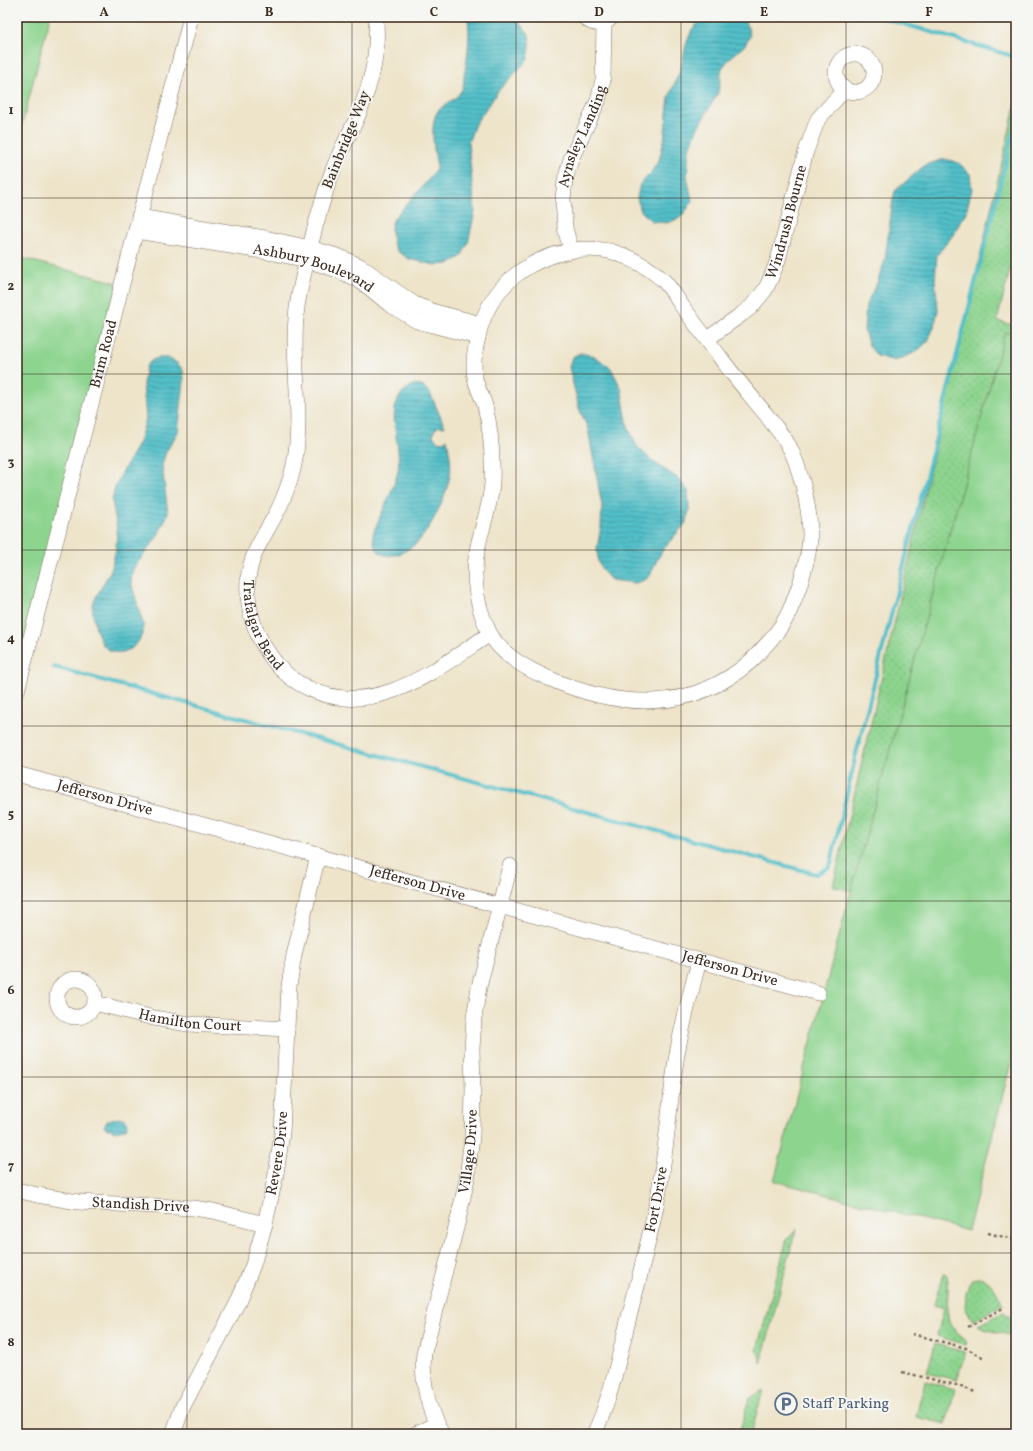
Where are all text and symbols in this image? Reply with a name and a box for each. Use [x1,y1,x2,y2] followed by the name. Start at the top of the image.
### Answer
[99,4,109,22] text: A
[265,4,274,22] text: B
[430,4,438,22] text: C
[594,4,604,22] text: D
[760,4,768,22] text: E
[925,4,933,22] text: F
[554,83,612,189] street label: Aynsley Landing
[318,88,376,192] street label: Bainbridge Way
[8,102,14,120] text: 1
[761,163,813,283] street label: Windrush Bourne
[251,239,378,298] street label: Ashbury Boulevard
[8,278,15,296] text: 2
[85,317,123,391] street label: Brim Road
[8,454,15,472] text: 3
[237,579,288,675] street label: Trafalgar Bend
[7,630,15,648] text: 4
[54,775,155,821] street label: Jefferson Drive
[8,806,14,824] text: 5
[367,860,468,907] street label: Jefferson Drive
[680,946,780,992] street label: Jefferson Drive
[7,982,15,1000] text: 6
[136,1004,242,1037] street label: Hamilton Court
[454,1109,483,1196] street label: Village Drive
[261,1111,294,1197] street label: Revere Drive
[8,1158,14,1176] text: 7
[640,1165,673,1235] street label: Fort Drive
[91,1192,190,1218] street label: Standish Drive
[7,1334,15,1352] text: 8
[773,1391,799,1417] parking icon: Staff Parking
[802,1394,890,1415] place label: Staff Parking

